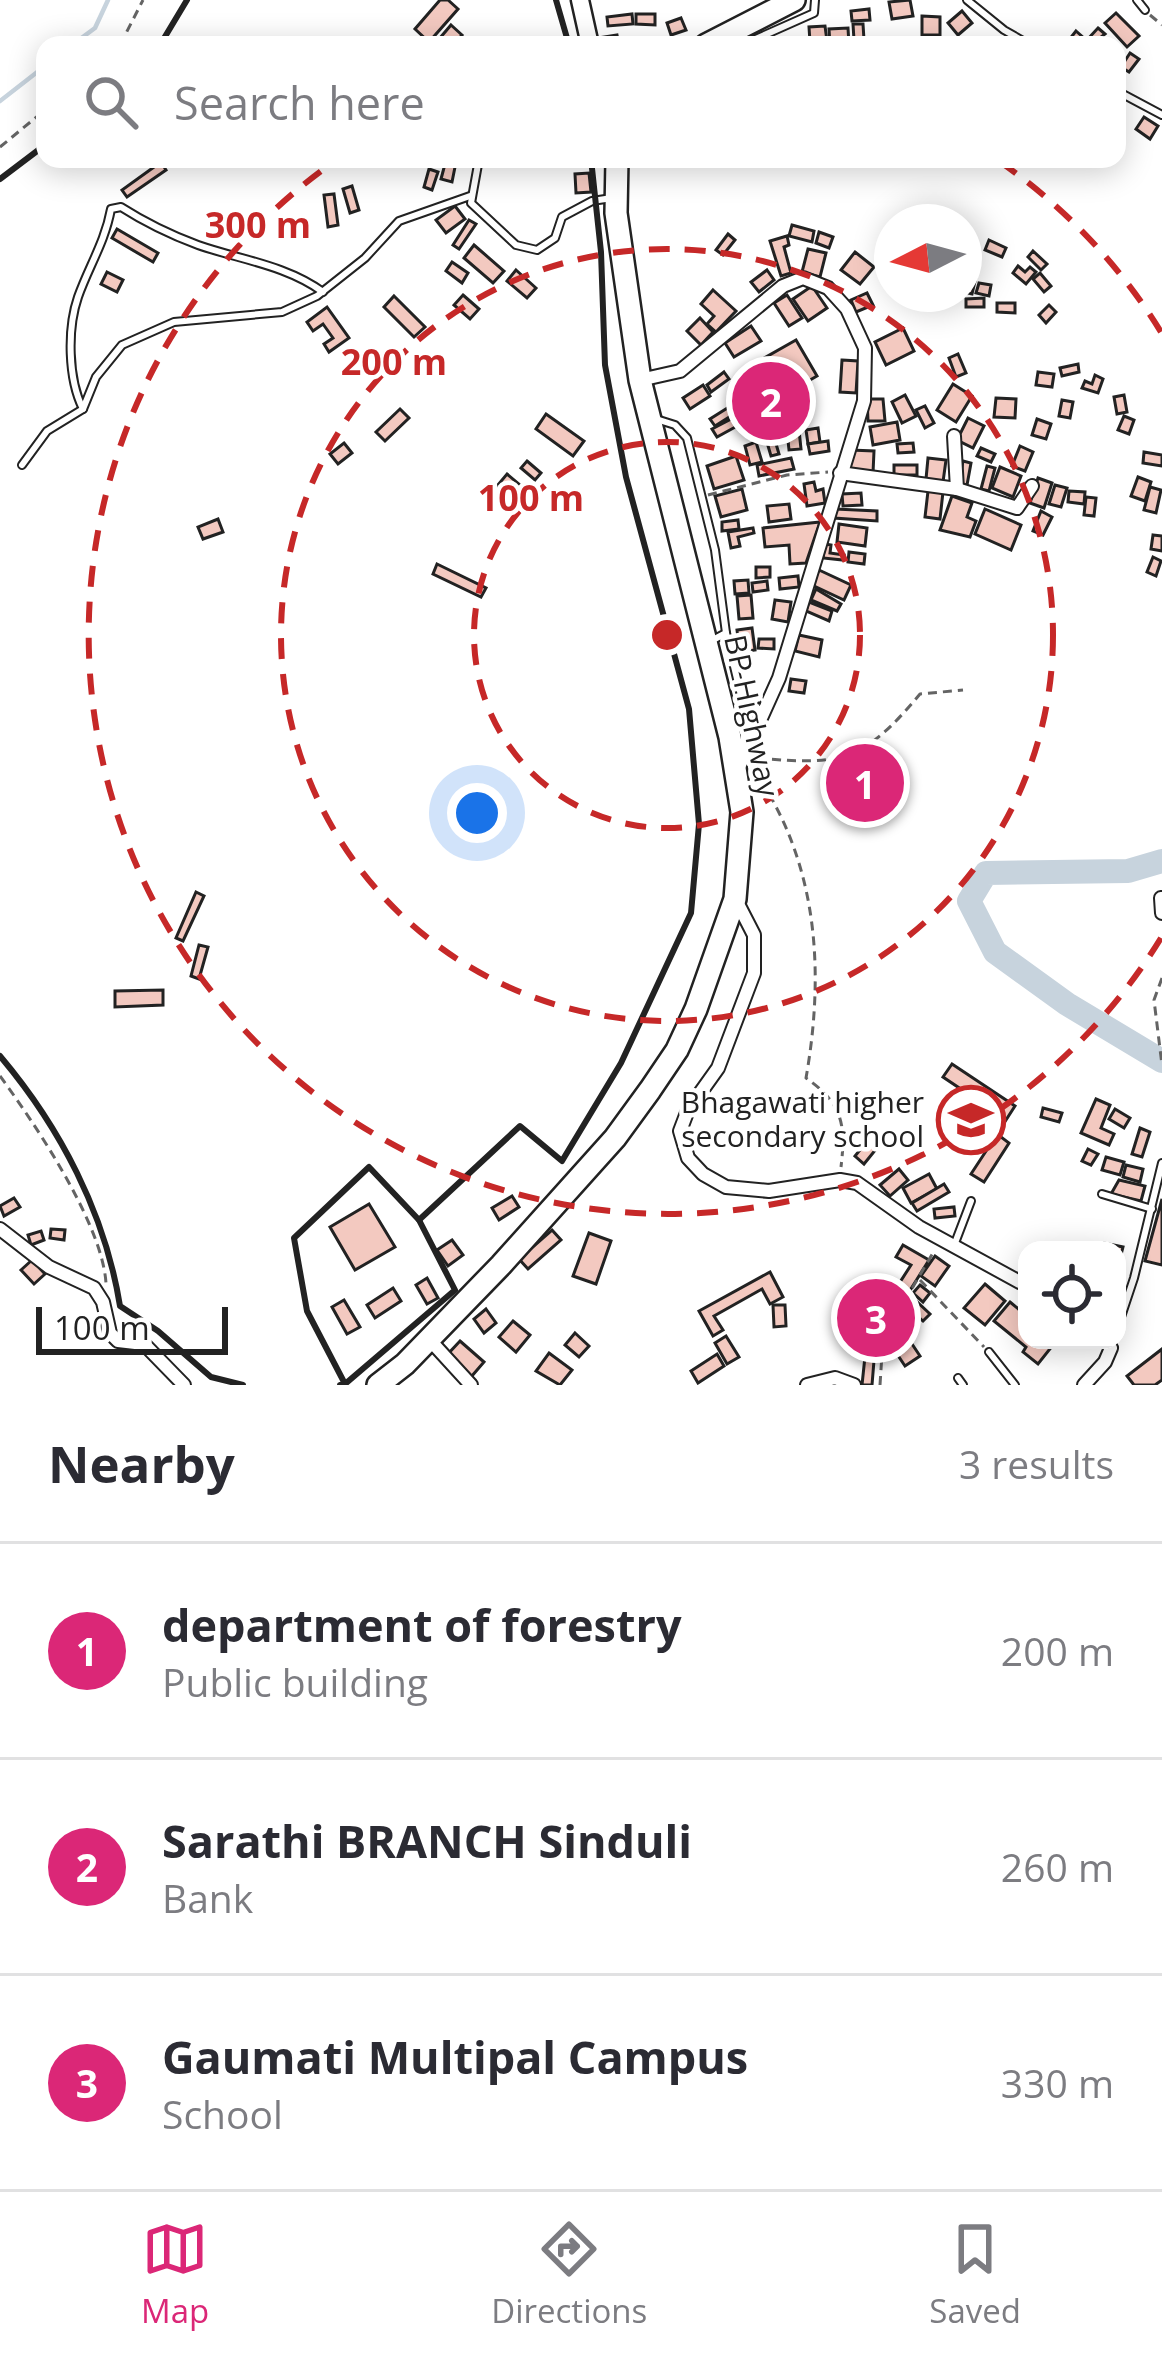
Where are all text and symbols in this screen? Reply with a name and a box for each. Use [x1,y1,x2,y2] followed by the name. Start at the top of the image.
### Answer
[36,36,1126,168] search box
[78,69,144,135] icon: search
[174,72,425,133] text: Search here
[205,200,311,249] text: 300 m
[874,204,982,312] north arrow
[341,337,447,386] text: 200 m
[732,356,810,446] pin: 2
[478,473,584,522] text: 100 m
[646,614,688,656] centre of rings
[715,631,790,801] street label: BP Highway
[826,738,904,828] pin: 1
[447,783,507,843] your location
[681,1081,924,1156] place label: Bhagawati higher secondary school
[936,1085,1006,1155] school or university icon: Bhagawati higher secondary school
[1018,1241,1126,1349] map controls
[1018,1241,1126,1349] button: locate
[837,1273,915,1363] pin: 3
[36,1301,228,1354] scale bar
[54,1305,150,1350] text: 100 m
[48,1428,235,1498] text: Nearby
[959,1437,1114,1490] text: 3 results
[162,1594,681,1655] text: department of forestry
[76,1624,98,1677] text: 1
[1001,1624,1114,1677] text: 200 m
[162,1655,428,1708] text: Public building
[162,1810,692,1871] text: Sarathi BRANCH Sinduli
[76,1840,98,1893] text: 2
[1001,1840,1114,1893] text: 260 m
[162,1871,253,1924] text: Bank
[162,2026,748,2087] text: Gaumati Multipal Campus
[76,2056,98,2109] text: 3
[1001,2056,1114,2109] text: 330 m
[162,2087,283,2140] text: School
[141,2216,209,2333] tab: Map
[491,2216,647,2333] tab: Directions
[929,2216,1021,2333] tab: Saved

